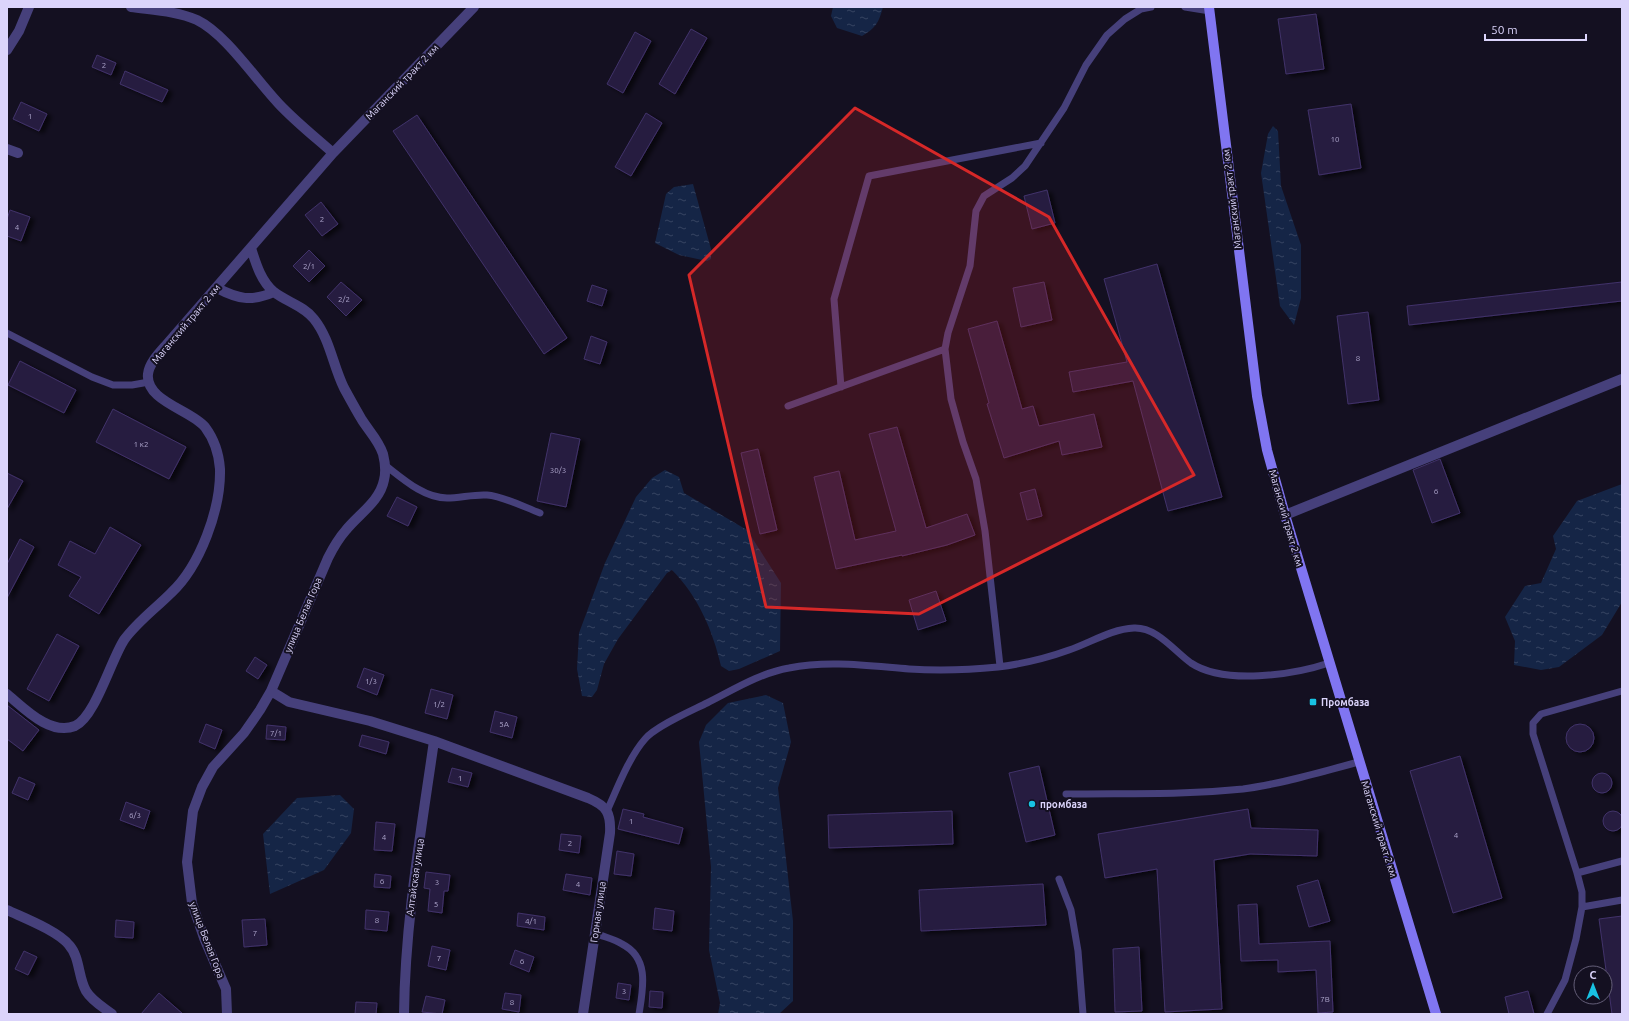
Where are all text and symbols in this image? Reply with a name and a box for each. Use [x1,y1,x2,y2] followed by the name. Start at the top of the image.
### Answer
[1485,16,1586,42] scale bar
[1491,23,1518,36] text: 50 m
[363,42,441,122] street label: Маганский тракт 2 км
[102,61,106,70] house number: 2
[28,112,32,121] house number: 1
[1330,135,1340,144] house number: 10
[1220,148,1244,250] street label: Маганский тракт 2 км
[320,215,324,224] house number: 2
[15,223,20,232] house number: 4
[303,262,315,271] house number: 2/1
[150,282,222,366] street label: Маганский тракт 2 км
[338,295,350,304] house number: 2/2
[1356,354,1361,363] house number: 8
[134,440,148,449] house number: 1 к2
[550,466,566,475] house number: 30/3
[1267,468,1305,568] street label: Маганский тракт 2 км
[1434,487,1439,496] house number: 6
[282,576,324,654] street label: улица Белая Гора
[365,677,377,686] house number: 1/3
[1308,697,1318,707] marker: Промбаза
[1321,697,1369,708] place label: Промбаза
[433,700,445,709] house number: 1/2
[499,720,510,729] house number: 5А
[270,729,282,738] house number: 7/1
[458,774,462,783] house number: 1
[1359,779,1399,879] street label: Маганский тракт 2 км
[1027,799,1037,809] marker: промбаза
[1040,799,1087,810] place label: промбаза
[129,811,141,820] house number: 6/3
[629,817,633,826] house number: 1
[1454,831,1459,840] house number: 4
[382,833,387,842] house number: 4
[404,838,426,916] street label: Алтайская улица
[568,839,572,848] house number: 2
[380,877,385,886] house number: 6
[435,878,439,887] house number: 3
[576,880,581,889] house number: 4
[588,881,608,943] street label: Горная улица
[187,900,227,980] street label: улица Белая Гора
[434,900,438,909] house number: 5
[375,916,380,925] house number: 8
[525,917,537,926] house number: 4/1
[253,929,257,938] house number: 7
[437,954,441,963] house number: 7
[520,957,525,966] house number: 6
[1573,965,1613,1005] north arrow
[1589,969,1597,981] text: С
[622,987,626,996] house number: 3
[1320,995,1330,1004] house number: 7В
[510,998,515,1007] house number: 8

